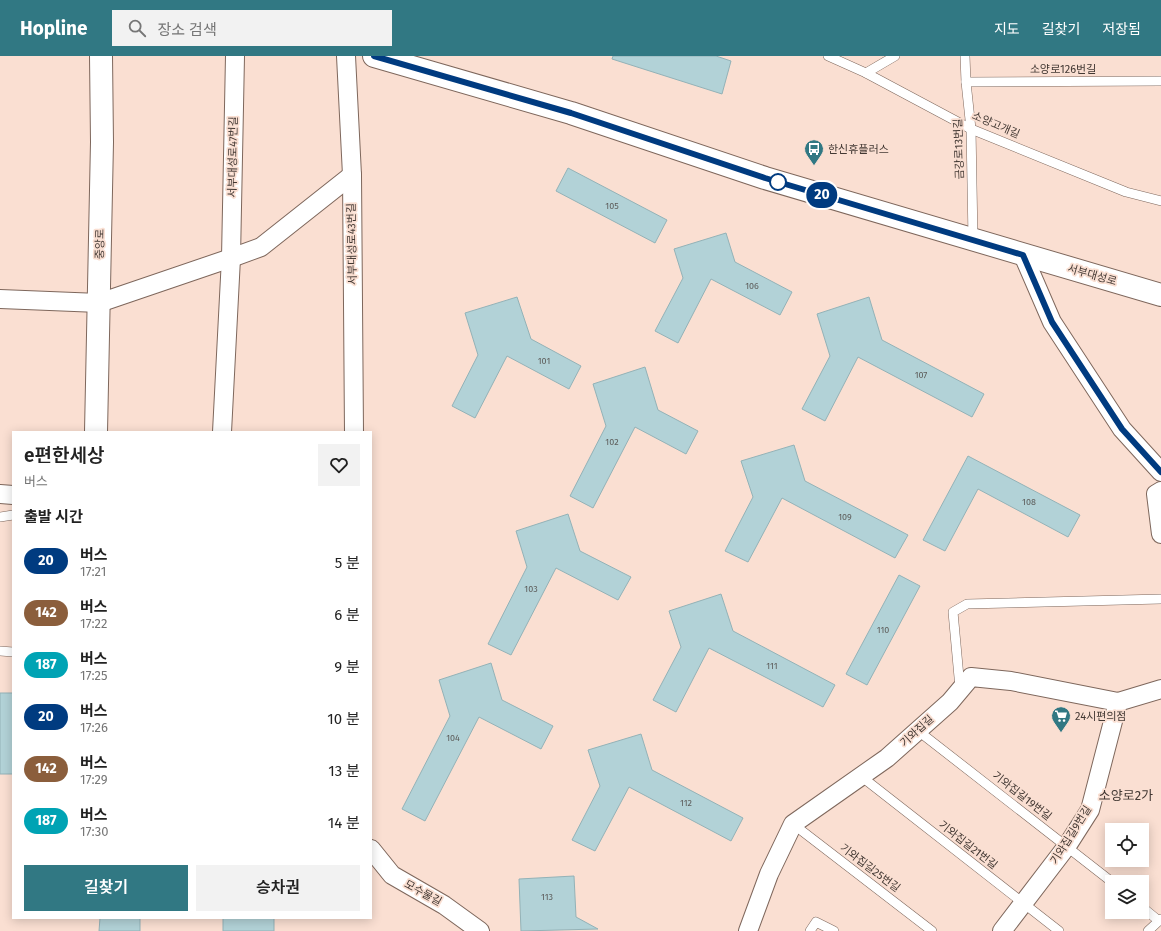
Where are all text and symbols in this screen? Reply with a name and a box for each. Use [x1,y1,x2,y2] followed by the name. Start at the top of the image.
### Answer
[112,10,392,46] search box
[20,17,88,40] text: Hopline
[126,17,148,39] icon: search
[158,21,217,39] text: 장소 검색
[994,21,1020,38] text: 지도
[1042,21,1080,38] text: 길찾기
[1102,21,1141,38] text: 저장됨
[1030,63,1096,76] street label: 소양로126번길
[970,109,1022,141] street label: 소양고개길
[226,116,240,198] street label: 서부대성로47번길
[951,118,967,180] street label: 금강로13번길
[803,138,825,166] bus stop icon: 한신휴플러스
[828,143,889,156] place label: 한신휴플러스
[769,173,787,191] unlabelled marker
[804,182,840,208] line badge: 20
[814,186,830,203] text: 20
[605,201,619,211] house number: 105
[345,203,359,285] street label: 서부대성로43번길
[93,229,107,259] street label: 중앙로
[1066,262,1118,288] street label: 서부대성로
[745,281,759,291] house number: 106
[538,356,550,366] house number: 101
[915,370,927,380] house number: 107
[605,437,619,447] house number: 102
[24,444,104,467] text: e편한세상
[318,444,360,486] button: heart
[24,474,48,489] text: 버스
[1022,497,1036,507] house number: 108
[24,508,83,526] text: 출발 시간
[838,512,852,522] house number: 109
[80,546,108,564] text: 버스
[38,552,54,569] text: 20
[335,554,360,572] text: 5 분
[80,564,106,579] text: 17:21
[524,584,538,594] house number: 103
[80,598,108,616] text: 버스
[35,604,57,621] text: 142
[334,606,360,624] text: 6 분
[80,616,107,631] text: 17:22
[877,625,889,635] house number: 110
[80,650,108,668] text: 버스
[36,656,56,673] text: 187
[334,658,360,676] text: 9 분
[766,661,778,671] house number: 111
[80,668,107,683] text: 17:25
[80,702,108,720] text: 버스
[1050,705,1072,733] supermarket icon: 24시편의점
[38,708,54,725] text: 20
[327,710,360,728] text: 10 분
[1075,710,1126,723] place label: 24시편의점
[898,713,936,749] street label: 기와집길
[80,720,108,735] text: 17:26
[446,733,460,743] house number: 104
[80,754,108,772] text: 버스
[35,760,57,777] text: 142
[328,762,360,780] text: 13 분
[990,769,1054,823] street label: 기와집길19번길
[80,772,108,787] text: 17:29
[1099,788,1153,803] district label: 소양로2가
[680,798,692,808] house number: 112
[1048,803,1094,867] street label: 기와집길9번길
[80,806,108,824] text: 버스
[36,812,56,829] text: 187
[328,814,360,832] text: 14 분
[936,818,1000,872] street label: 기와집길21번길
[1105,823,1149,919] map controls
[1105,823,1149,867] button: locate
[80,824,108,839] text: 17:30
[837,841,903,895] street label: 기와집길25번길
[24,865,188,911] button: 길찾기
[196,865,360,911] button: 승차권
[1105,875,1149,919] button: layers
[402,878,444,908] street label: 모수물길
[541,892,553,902] house number: 113

